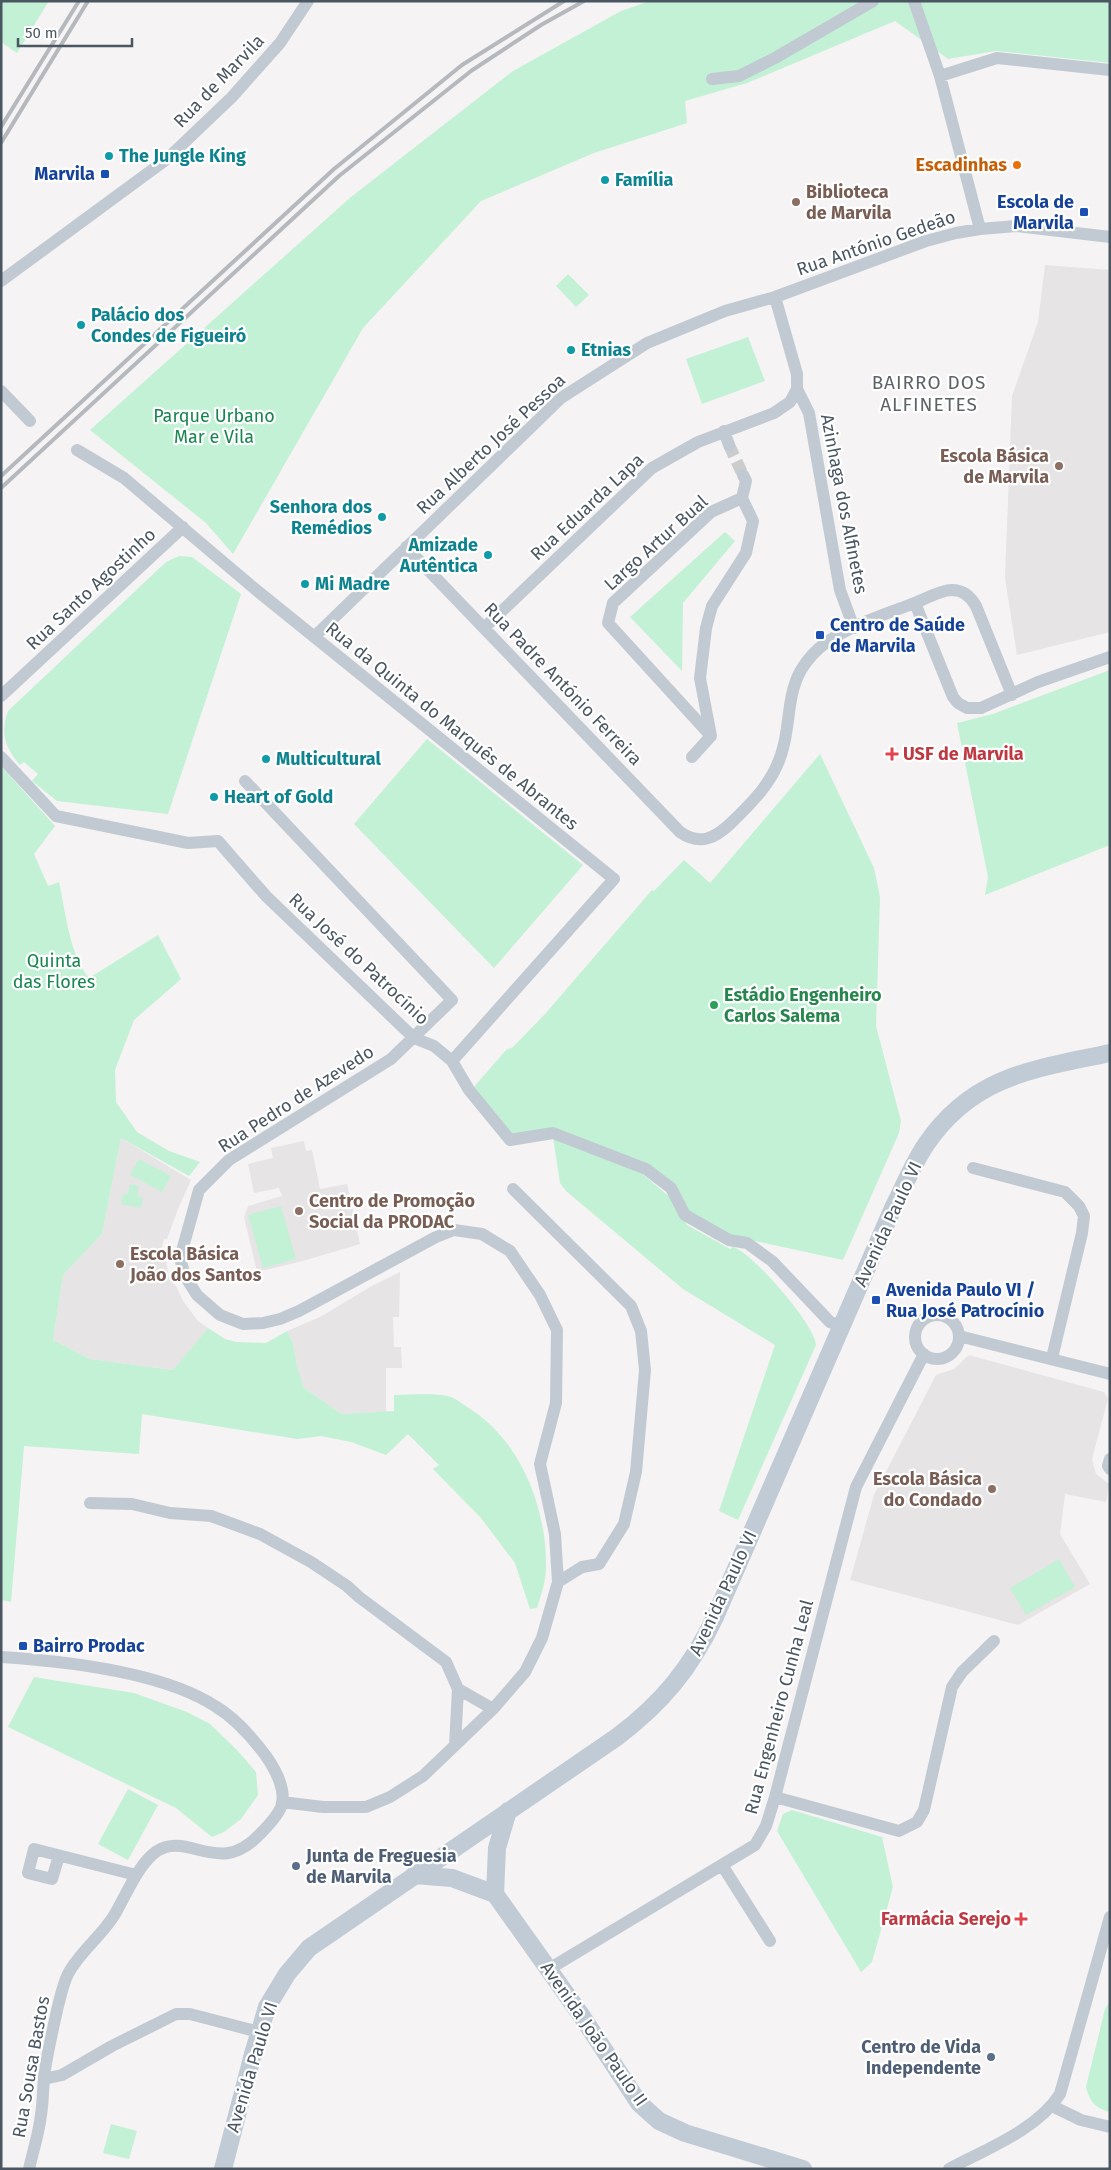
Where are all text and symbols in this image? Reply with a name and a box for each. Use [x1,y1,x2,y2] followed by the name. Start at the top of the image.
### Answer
[18,15,131,47] scale bar
[25,24,58,42] text: 50 m
[169,30,269,132] street label: Rua de Marvila
[119,145,246,167] place label: The Jungle King
[103,150,115,162] marker: The Jungle King
[916,154,1007,176] place label: Escadinhas
[1011,159,1023,171] marker: Escadinhas
[34,163,95,185] place label: Marvila
[99,168,111,180] marker: Marvila
[615,169,674,191] place label: Família
[599,174,611,186] marker: Família
[806,181,892,224] place label: Biblioteca de Marvila
[997,191,1074,234] place label: Escola de Marvila
[790,196,802,208] marker: Biblioteca de Marvila
[794,206,958,280] street label: Rua António Gedeão
[1078,206,1090,218] marker: Escola de Marvila
[91,304,246,347] place label: Palácio dos Condes de Figueiró
[75,319,87,331] marker: Palácio dos Condes de Figueiró
[581,339,631,361] place label: Etnias
[565,344,577,356] marker: Etnias
[412,369,570,519] street label: Rua Alberto José Pessoa
[872,371,986,416] district label: BAIRRO DOS ALFINETES
[153,405,275,448] park label: Parque Urbano Mar e Vila
[816,412,872,596] street label: Azinhaga dos Alfinetes
[940,445,1049,488] place label: Escola Básica de Marvila
[526,449,648,565] street label: Rua Eduarda Lapa
[1053,460,1065,472] marker: Escola Básica de Marvila
[600,491,712,595] street label: Largo Artur Bual
[270,496,372,539] place label: Senhora dos Remédios
[376,511,388,523] marker: Senhora dos Remédios
[22,523,160,655] street label: Rua Santo Agostinho
[399,534,478,577] place label: Amizade Autêntica
[482,549,494,561] marker: Amizade Autêntica
[315,573,390,595] place label: Mi Madre
[299,578,311,590] marker: Mi Madre
[479,598,647,770] street label: Rua Padre António Ferreira
[830,614,965,657] place label: Centro de Saúde de Marvila
[321,617,583,835] street label: Rua da Quinta do Marquês de Abrantes
[814,629,826,641] marker: Centro de Saúde de Marvila
[903,743,1024,765] place label: USF de Marvila
[885,747,899,761] marker: USF de Marvila
[276,748,381,770] place label: Multicultural
[260,753,272,765] marker: Multicultural
[224,786,333,808] place label: Heart of Gold
[208,791,220,803] marker: Heart of Gold
[284,888,434,1030] street label: Rua José do Patrocínio
[13,950,95,993] park label: Quinta das Flores
[724,984,881,1027] place label: Estádio Engenheiro Carlos Salema
[708,999,720,1011] marker: Estádio Engenheiro Carlos Salema
[214,1040,378,1158] street label: Rua Pedro de Azevedo
[849,1158,927,1290] street label: Avenida Paulo VI
[309,1190,475,1233] place label: Centro de Promoção Social da PRODAC
[293,1205,305,1217] marker: Centro de Promoção Social da PRODAC
[129,1243,262,1286] place label: Escola Básica João dos Santos
[114,1258,126,1270] marker: Escola Básica João dos Santos
[885,1279,1044,1322] place label: Avenida Paulo VI / Rua José Patrocínio
[870,1294,882,1306] marker: Avenida Paulo VI / Rua José Patrocínio
[873,1468,982,1511] place label: Escola Básica do Condado
[986,1483,998,1495] marker: Escola Básica do Condado
[684,1527,762,1659] street label: Avenida Paulo VI
[740,1597,818,1817] street label: Rua Engenheiro Cunha Leal
[33,1635,145,1657] place label: Bairro Prodac
[17,1640,29,1652] marker: Bairro Prodac
[305,1845,457,1888] place label: Junta de Freguesia de Marvila
[290,1860,302,1872] marker: Junta de Freguesia de Marvila
[881,1908,1011,1930] place label: Farmácia Serejo
[1015,1913,1027,1925] marker: Farmácia Serejo
[536,1957,652,2111] street label: Avenida João Paulo II
[8,1994,54,2140] street label: Rua Sousa Bastos
[222,1999,282,2135] street label: Avenida Paulo VI
[861,2036,981,2079] place label: Centro de Vida Independente
[985,2051,997,2063] marker: Centro de Vida Independente

